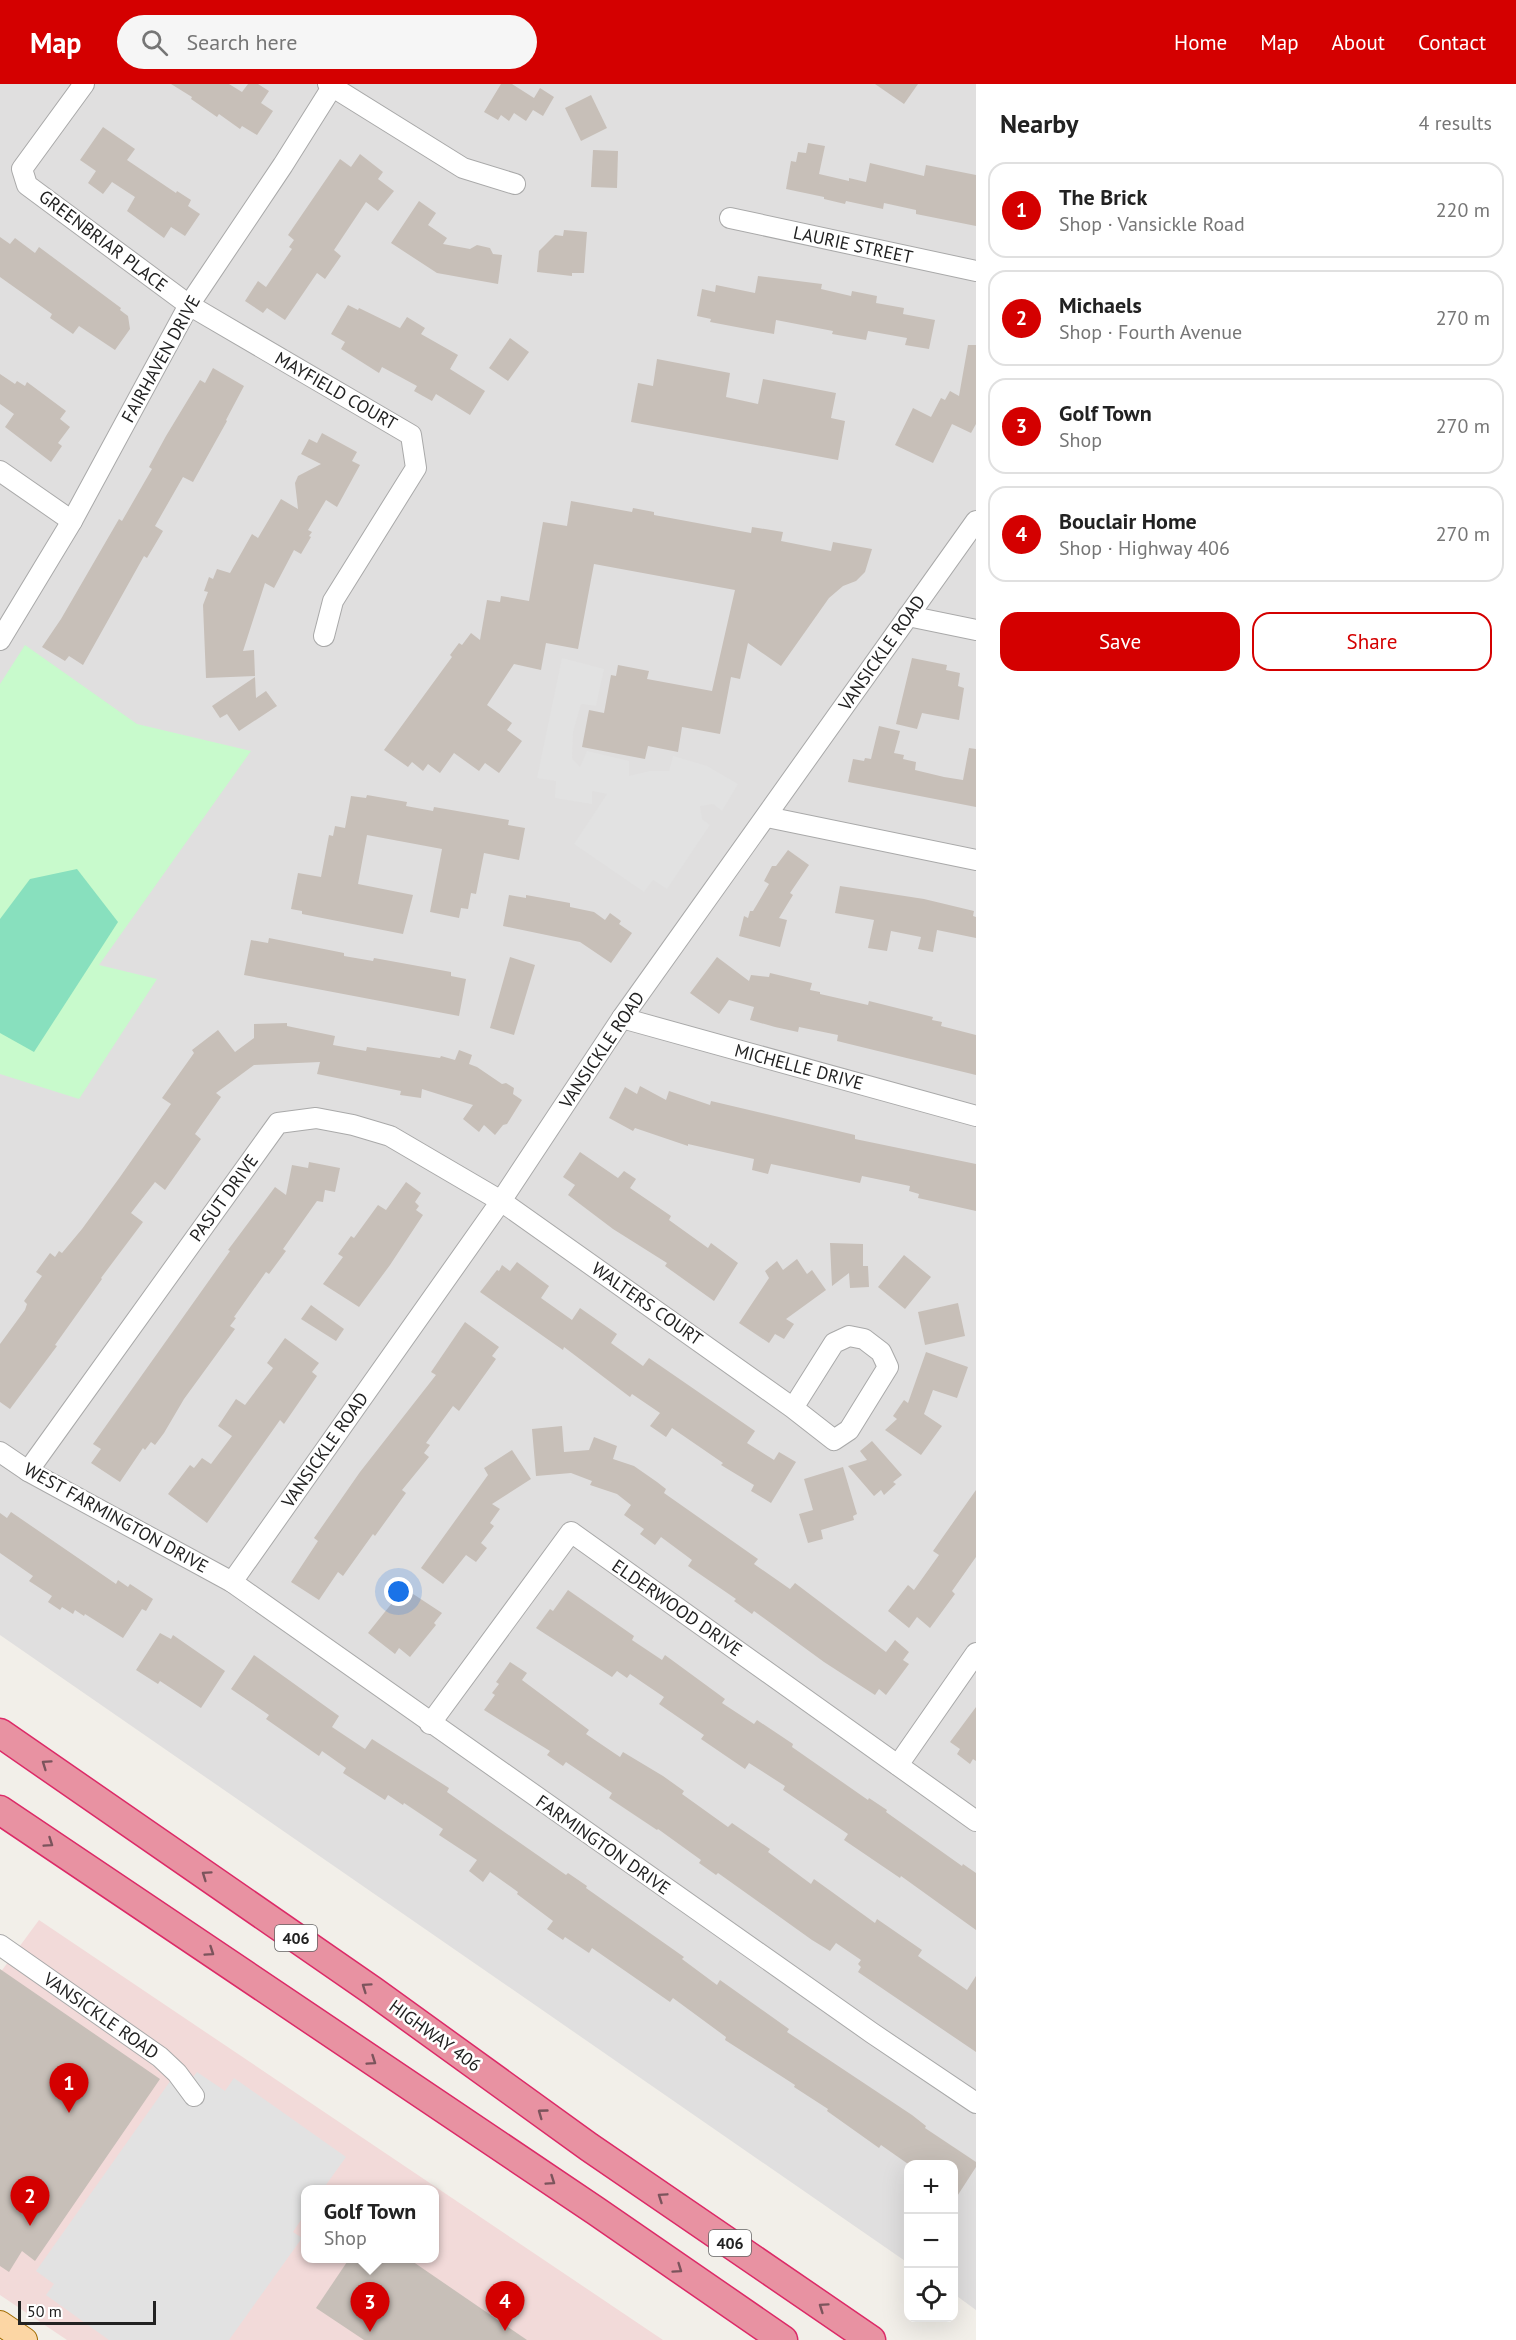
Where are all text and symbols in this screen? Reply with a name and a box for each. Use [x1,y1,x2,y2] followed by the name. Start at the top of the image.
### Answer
[117,15,537,69] search box
[30,24,81,61] text: Map
[138,26,171,59] icon: search
[186,28,297,56] text: Search here
[1174,29,1227,56] text: Home
[1260,29,1299,56] text: Map
[1332,29,1385,56] text: About
[1418,29,1486,56] text: Contact
[1000,107,1078,140] text: Nearby
[1419,110,1492,136] text: 4 results
[1059,183,1147,211] text: The Brick
[34,185,172,296] street label: GREENBRIAR PLACE
[1016,197,1027,223] text: 1
[1436,197,1490,223] text: 220 m
[1059,211,1245,237] text: Shop · Vansickle Road
[791,221,915,268] street label: LAURIE STREET
[116,291,205,426] street label: FAIRHAVEN DRIVE
[1059,291,1142,319] text: Michaels
[1016,305,1027,331] text: 2
[1436,305,1490,331] text: 270 m
[1059,319,1242,345] text: Shop · Fourth Avenue
[271,346,401,435] street label: MAYFIELD COURT
[1059,399,1152,427] text: Golf Town
[1016,413,1027,439] text: 3
[1436,413,1490,439] text: 270 m
[1059,427,1102,453] text: Shop
[1059,507,1197,535] text: Bouclair Home
[1016,521,1027,547] text: 4
[1436,521,1490,547] text: 270 m
[1059,535,1230,561] text: Shop · Highway 406
[833,590,930,716] street label: VANSICKLE ROAD
[1000,612,1240,671] button: Save
[1252,612,1492,671] button: Share
[553,987,649,1113] street label: VANSICKLE ROAD
[732,1038,866,1095] street label: MICHELLE DRIVE
[184,1150,263,1246] street label: PASUT DRIVE
[587,1257,707,1350] street label: WALTERS COURT
[276,1387,373,1513] street label: VANSICKLE ROAD
[20,1457,212,1578] street label: WEST FARMINGTON DRIVE
[608,1554,747,1661] street label: ELDERWOOD DRIVE
[384,1577,413,1606] your location
[41,1760,52,1771] one-way arrow
[532,1790,675,1900] street label: FARMINGTON DRIVE
[42,1836,53,1847] one-way arrow
[202,1871,213,1882] one-way arrow
[275,1925,317,1951] road number: 406
[204,1945,215,1956] one-way arrow
[38,1967,164,2064] street label: VANSICKLE ROAD
[362,1983,373,1994] one-way arrow
[385,1995,486,2077] street label: HIGHWAY 406
[365,2054,376,2065] one-way arrow
[50,2064,88,2113] pin: 1
[537,2109,548,2120] one-way arrow
[904,2160,958,2322] map controls
[904,2160,958,2214] button: +
[545,2174,556,2185] one-way arrow
[10,2176,50,2226] pin: 2
[301,2185,439,2263] popup
[657,2193,668,2204] one-way arrow
[324,2197,416,2225] text: Golf Town
[904,2214,958,2268] button: −
[324,2225,367,2251] text: Shop
[709,2230,751,2256] road number: 406
[671,2262,682,2273] one-way arrow
[904,2268,958,2322] button: locate
[350,2282,389,2332] pin: 3
[486,2282,524,2331] pin: 4
[18,2298,156,2326] scale bar
[27,2301,62,2321] text: 50 m
[818,2303,829,2314] one-way arrow

